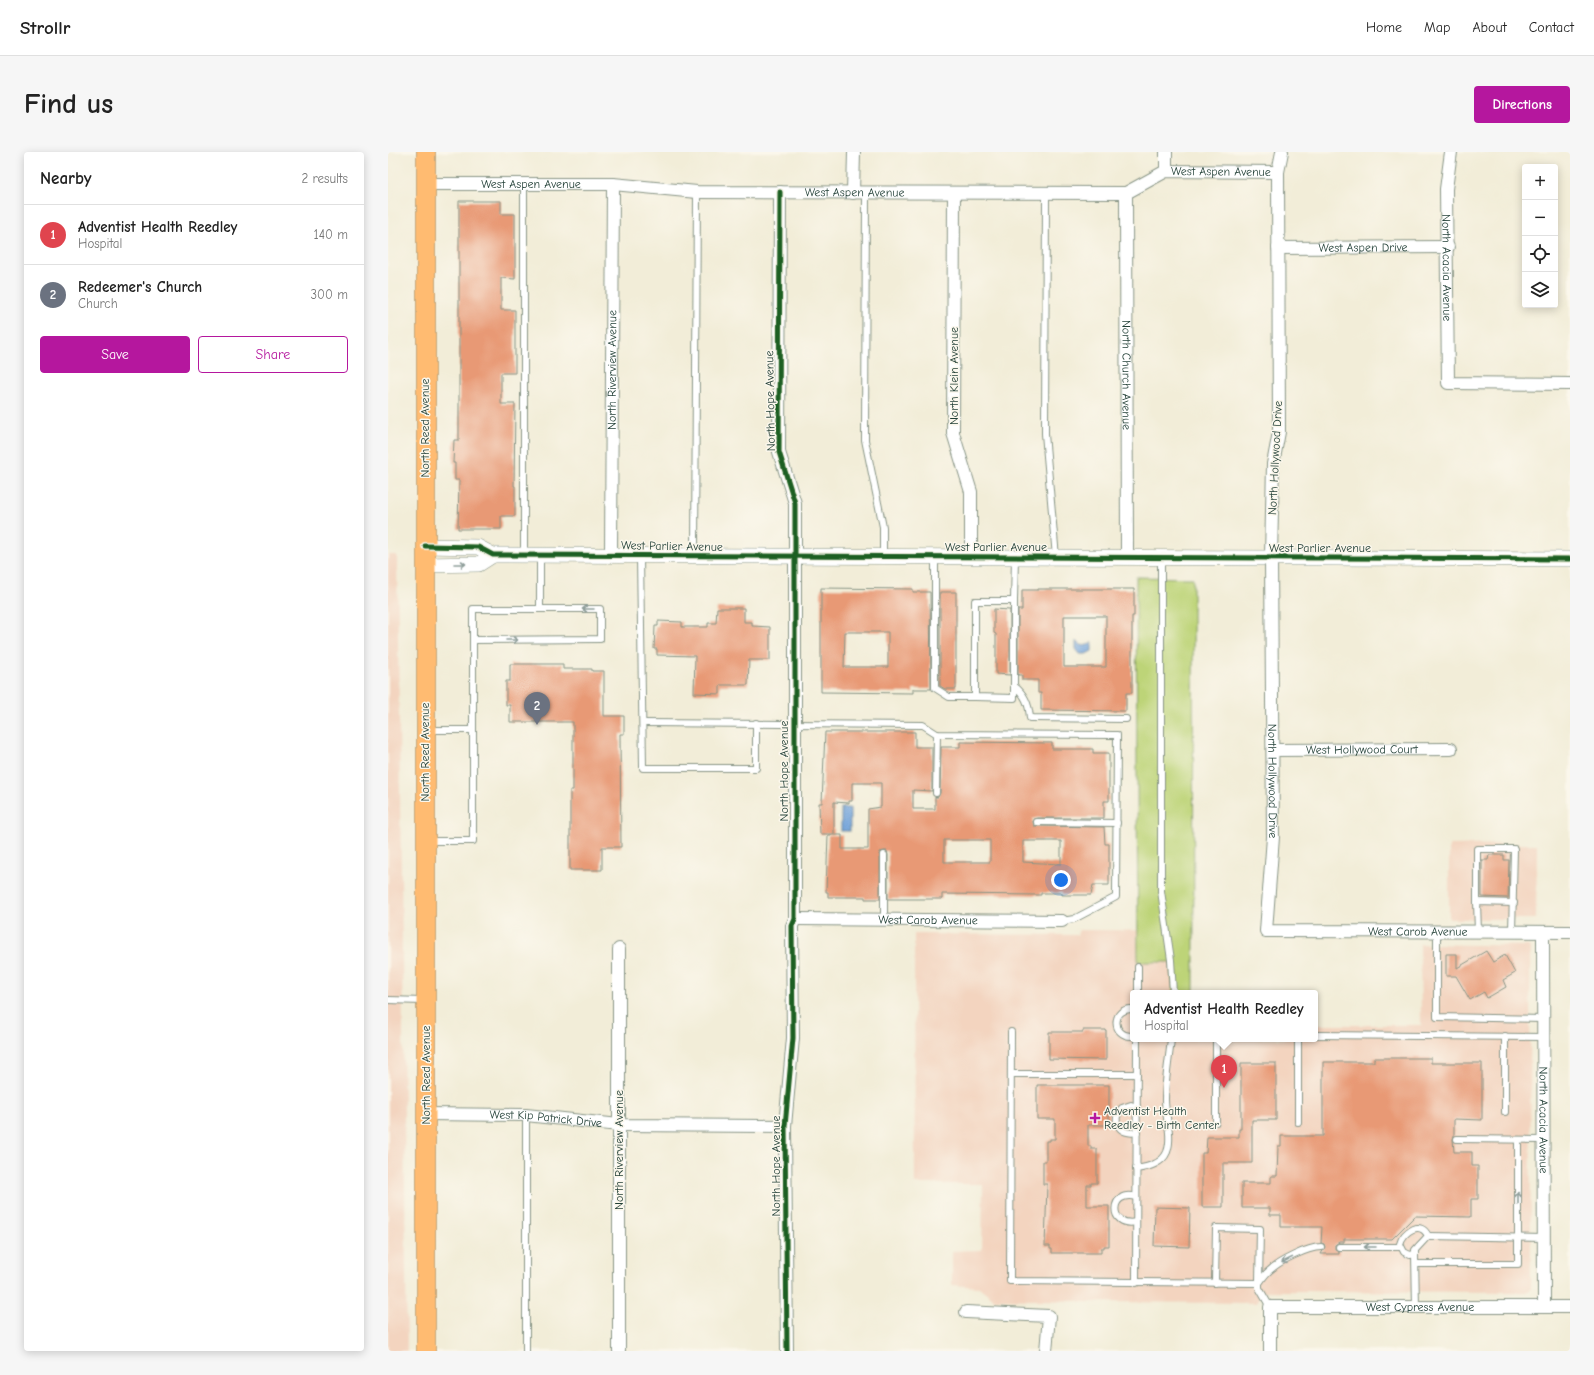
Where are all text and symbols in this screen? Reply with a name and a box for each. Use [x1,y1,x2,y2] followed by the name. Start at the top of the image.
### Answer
[20,17,70,39] text: Strollr
[1366,19,1402,36] text: Home
[1424,19,1450,36] text: Map
[1472,19,1507,36] text: About
[1529,19,1574,36] text: Contact
[1474,86,1570,123] button: Directions
[24,88,113,120] text: Find us
[1171,164,1271,179] street label: West Aspen Avenue
[1522,164,1558,308] map controls
[1522,164,1558,200] button: +
[40,169,91,188] text: Nearby
[301,171,348,186] text: 2 results
[481,177,581,191] street label: West Aspen Avenue
[805,185,904,199] street label: West Aspen Avenue
[1522,200,1558,236] button: −
[1439,214,1454,321] street label: North Acacia Avenue
[78,218,237,236] text: Adventist Health Reedley
[50,227,56,242] text: 1
[314,227,348,242] text: 140 m
[78,236,122,251] text: Hospital
[1522,236,1558,272] button: locate
[1318,240,1408,255] street label: West Aspen Drive
[1522,272,1558,308] button: layers
[78,278,202,296] text: Redeemer's Church
[50,287,56,302] text: 2
[310,287,348,302] text: 300 m
[78,296,118,311] text: Church
[605,310,619,430] street label: North Riverview Avenue
[1119,320,1134,430] street label: North Church Avenue
[947,327,961,425] street label: North Klein Avenue
[40,336,190,373] button: Save
[198,336,348,373] button: Share
[762,350,778,452] street label: North Hope Avenue
[418,379,432,477] street label: North Reed Avenue
[1265,401,1285,515] street label: North Hollywood Drive
[621,538,723,554] street label: West Parlier Avenue
[945,540,1047,554] street label: West Parlier Avenue
[1269,541,1371,555] street label: West Parlier Avenue
[453,560,466,568] one-way arrow
[582,605,595,613] one-way arrow
[505,636,518,644] one-way arrow
[524,692,550,725] pin: 2
[418,703,432,801] street label: North Reed Avenue
[777,721,791,821] street label: North Hope Avenue
[1265,724,1280,838] street label: North Hollywood Drive
[1306,742,1419,757] street label: West Hollywood Court
[1051,870,1071,890] your location
[878,913,978,927] street label: West Carob Avenue
[1368,924,1468,939] street label: West Carob Avenue
[1130,990,1318,1042] popup
[1144,1000,1304,1018] text: Adventist Health Reedley
[1144,1018,1189,1033] text: Hospital
[419,1026,433,1124] street label: North Reed Avenue
[1211,1055,1237,1088] pin: 1
[1536,1066,1551,1174] street label: North Acacia Avenue
[612,1090,626,1210] street label: North Riverview Avenue
[1104,1104,1219,1132] place label: Adventist Health Reedley - Birth Center
[490,1108,603,1130] street label: West Kip Patrick Drive
[1089,1112,1101,1124] marker: Adventist Health Reedley - Birth Center
[769,1116,783,1216] street label: North Hope Avenue
[1514,1192,1522,1205] one-way arrow
[1364,1243,1377,1251] one-way arrow
[1281,1257,1293,1264] one-way arrow
[1366,1300,1474,1314] street label: West Cypress Avenue

